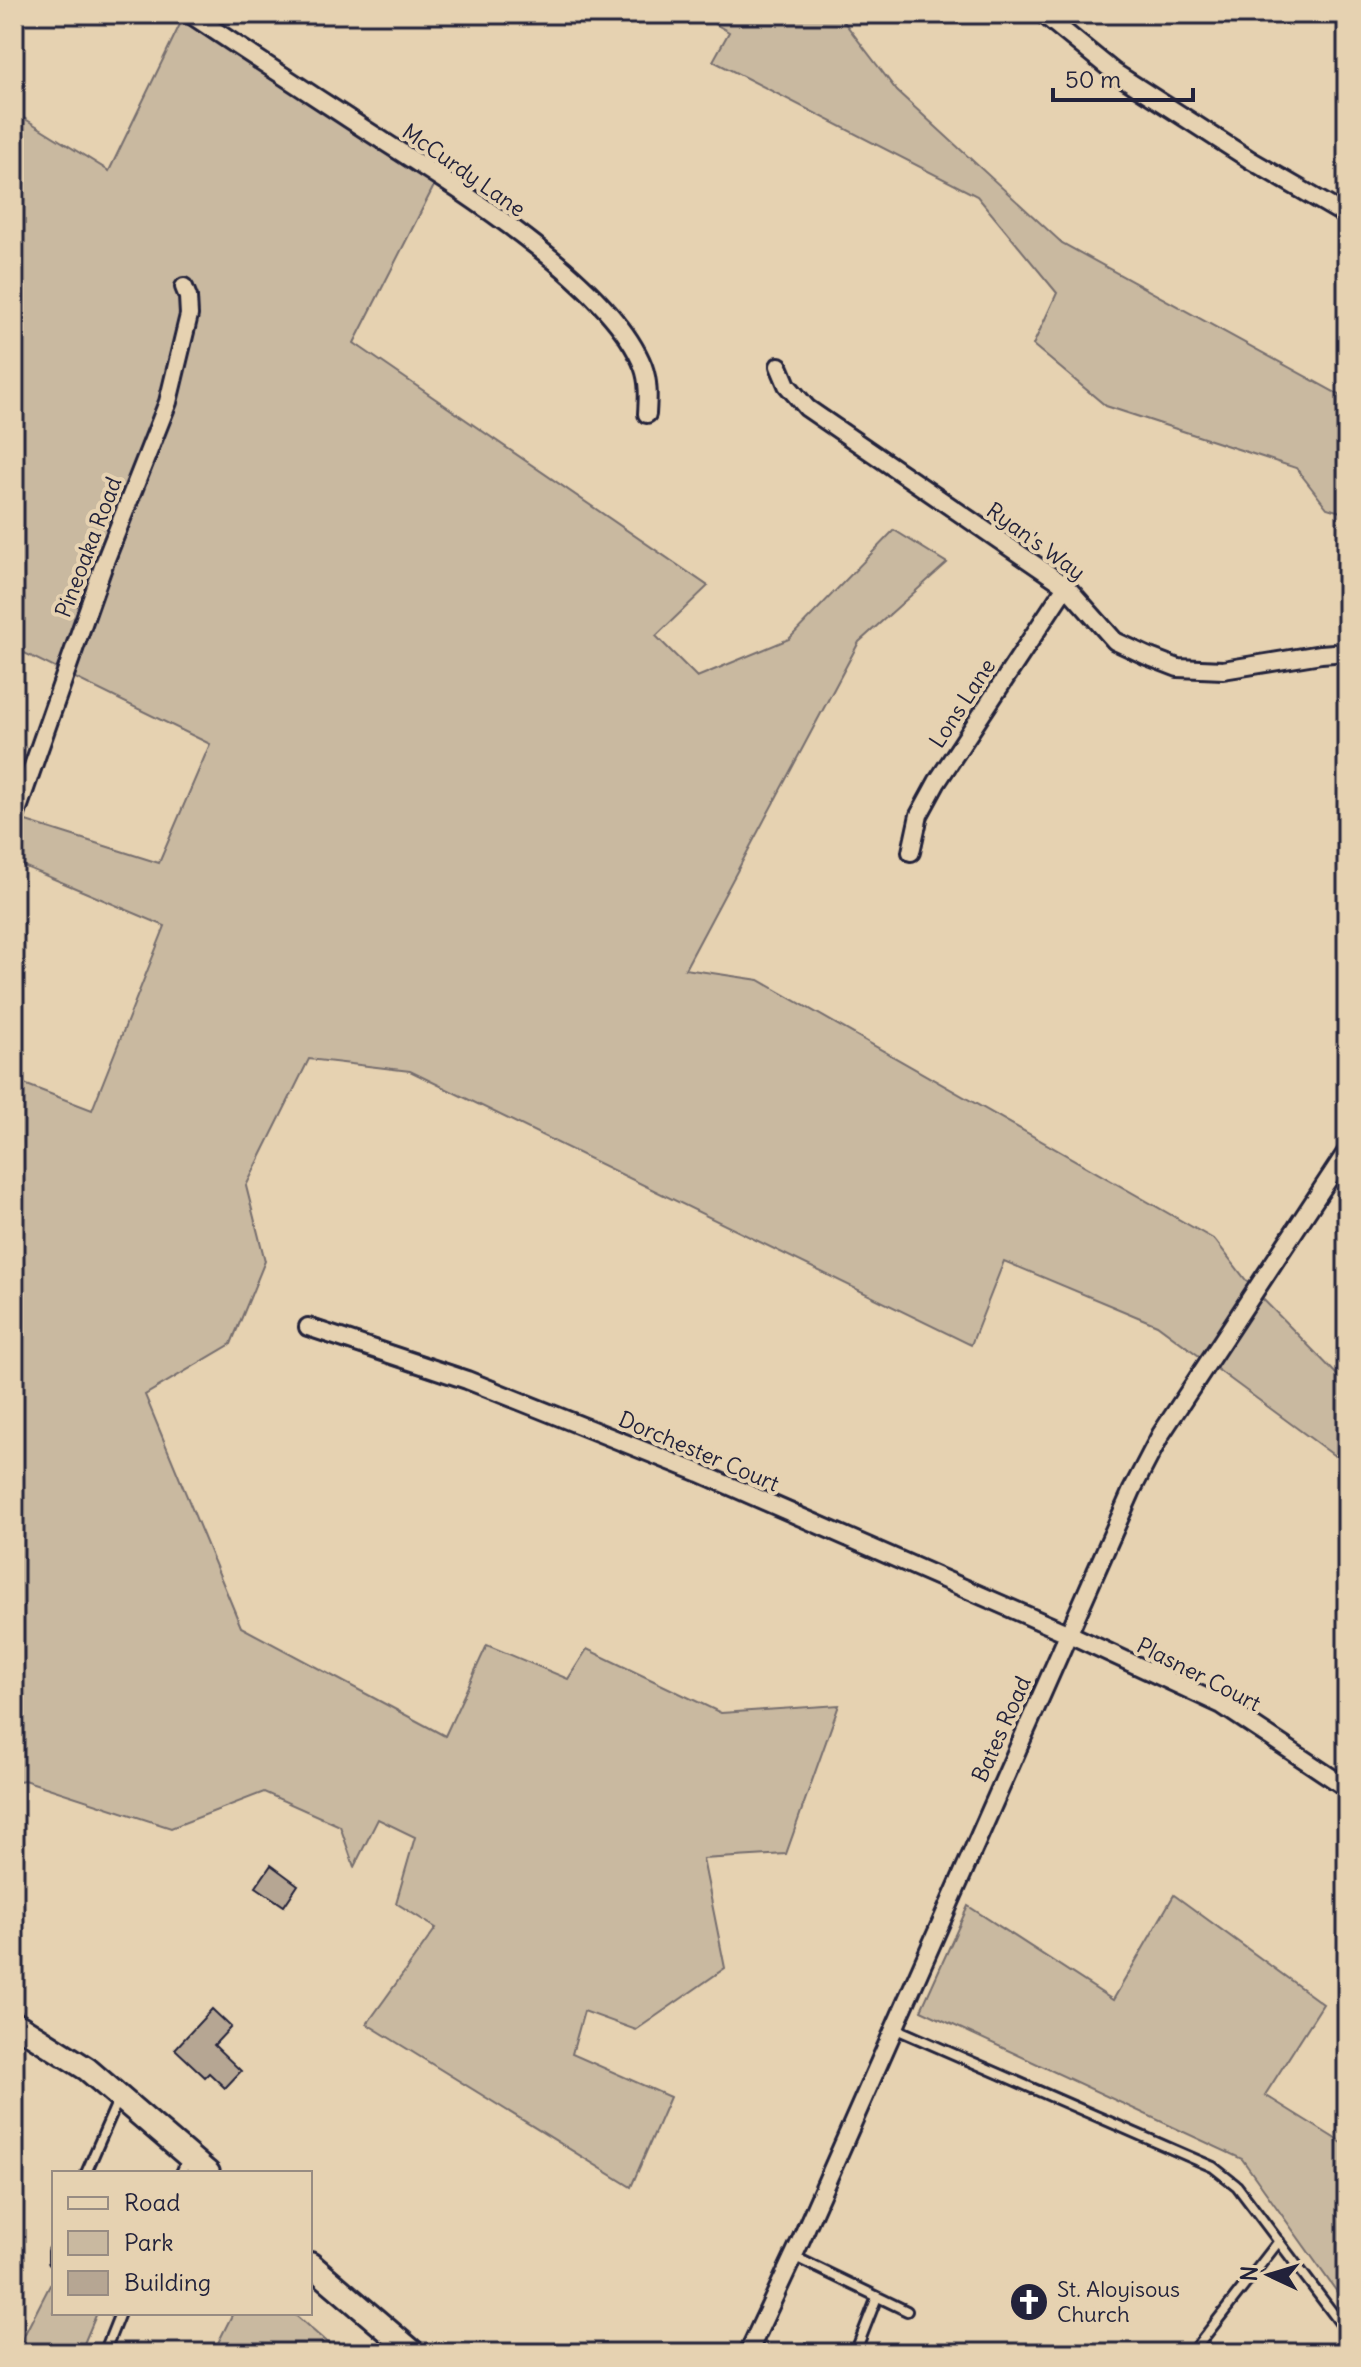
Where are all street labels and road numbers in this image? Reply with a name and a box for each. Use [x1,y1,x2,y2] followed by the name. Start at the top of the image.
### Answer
[397,117,531,223] street label: McCurdy Lane
[48,473,128,621] street label: Pineoaka Road
[981,496,1091,586] street label: Ryan's Way
[923,653,1001,753] street label: Lons Lane
[615,1405,783,1497] street label: Dorchester Court
[1132,1631,1266,1717] street label: Plasner Court
[965,1672,1037,1786] street label: Bates Road

